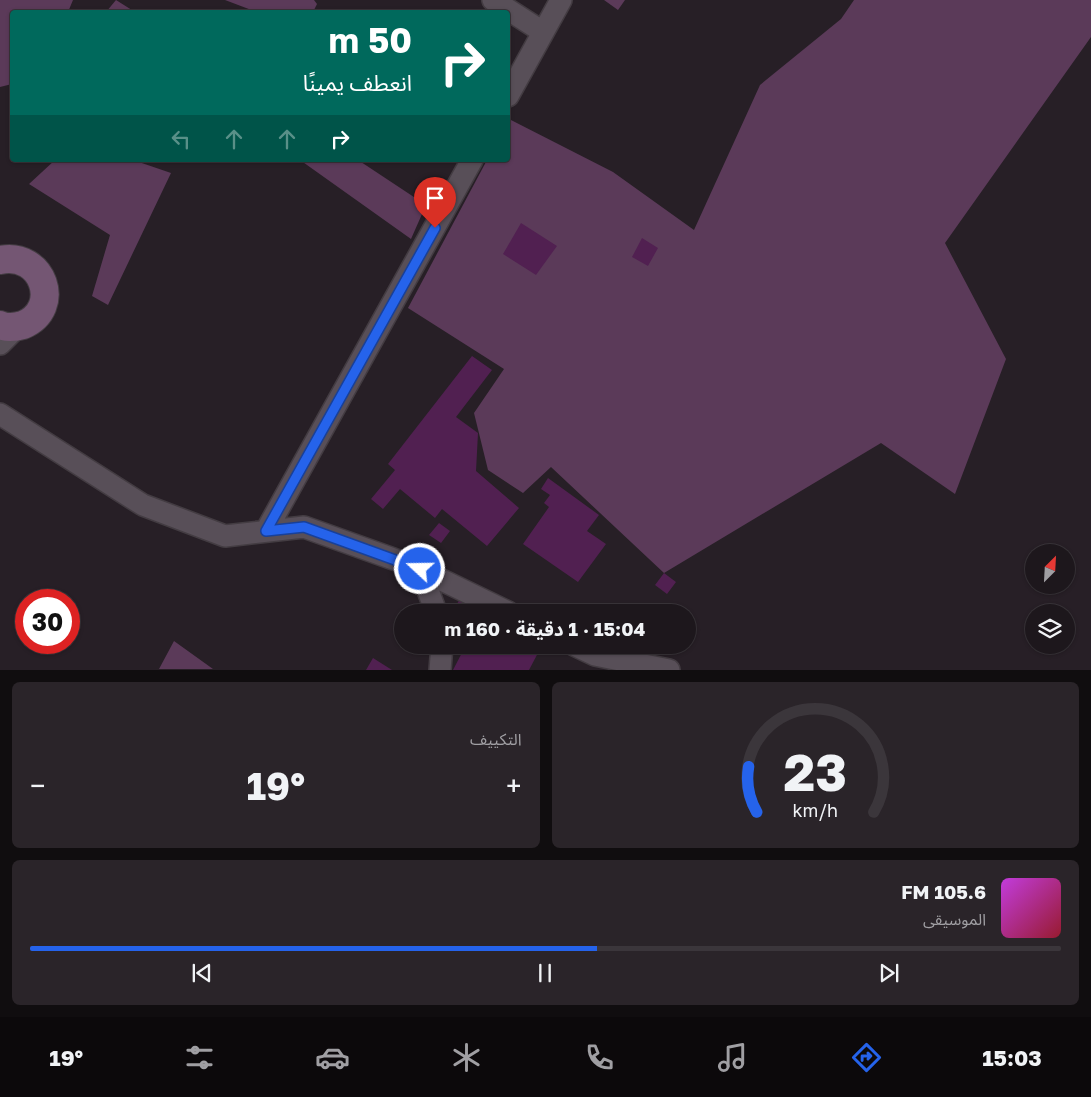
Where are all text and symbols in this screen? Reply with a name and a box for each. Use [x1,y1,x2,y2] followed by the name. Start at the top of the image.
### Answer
[328,19,412,61] text: 50 m
[430,30,495,95] icon: right
[303,69,412,96] text: انعطف يمينًا
[167,125,195,153] icon: left
[220,125,248,153] icon: ahead
[273,125,301,153] icon: ahead
[326,125,354,153] icon: right
[414,177,456,228] pin
[421,184,449,212] icon: arrive
[393,542,445,594] position arrow
[1025,544,1075,594] north arrow
[1025,544,1075,654] map controls
[15,589,80,654] speed limit sign: 30
[1025,604,1075,654] button: layers
[445,617,645,640] text: 15:04 · 1 دقيقة · 160 m
[470,729,522,749] text: التكييف
[784,740,847,802] text: 23
[246,763,305,808] text: 19°
[30,769,45,802] text: −
[506,769,522,802] text: +
[793,799,838,821] text: km/h
[901,880,986,903] text: 105.6 FM
[923,909,986,929] text: الموسيقى
[188,959,216,987] icon: previous
[531,959,559,987] icon: pause
[875,959,903,987] icon: next
[182,1040,217,1075] icon: filters
[315,1040,350,1075] icon: car
[449,1040,484,1075] icon: climate
[582,1040,617,1075] icon: phone
[715,1040,750,1075] icon: music
[849,1040,884,1075] icon: directions
[49,1044,83,1071] text: 19°
[982,1044,1042,1071] text: 15:03

